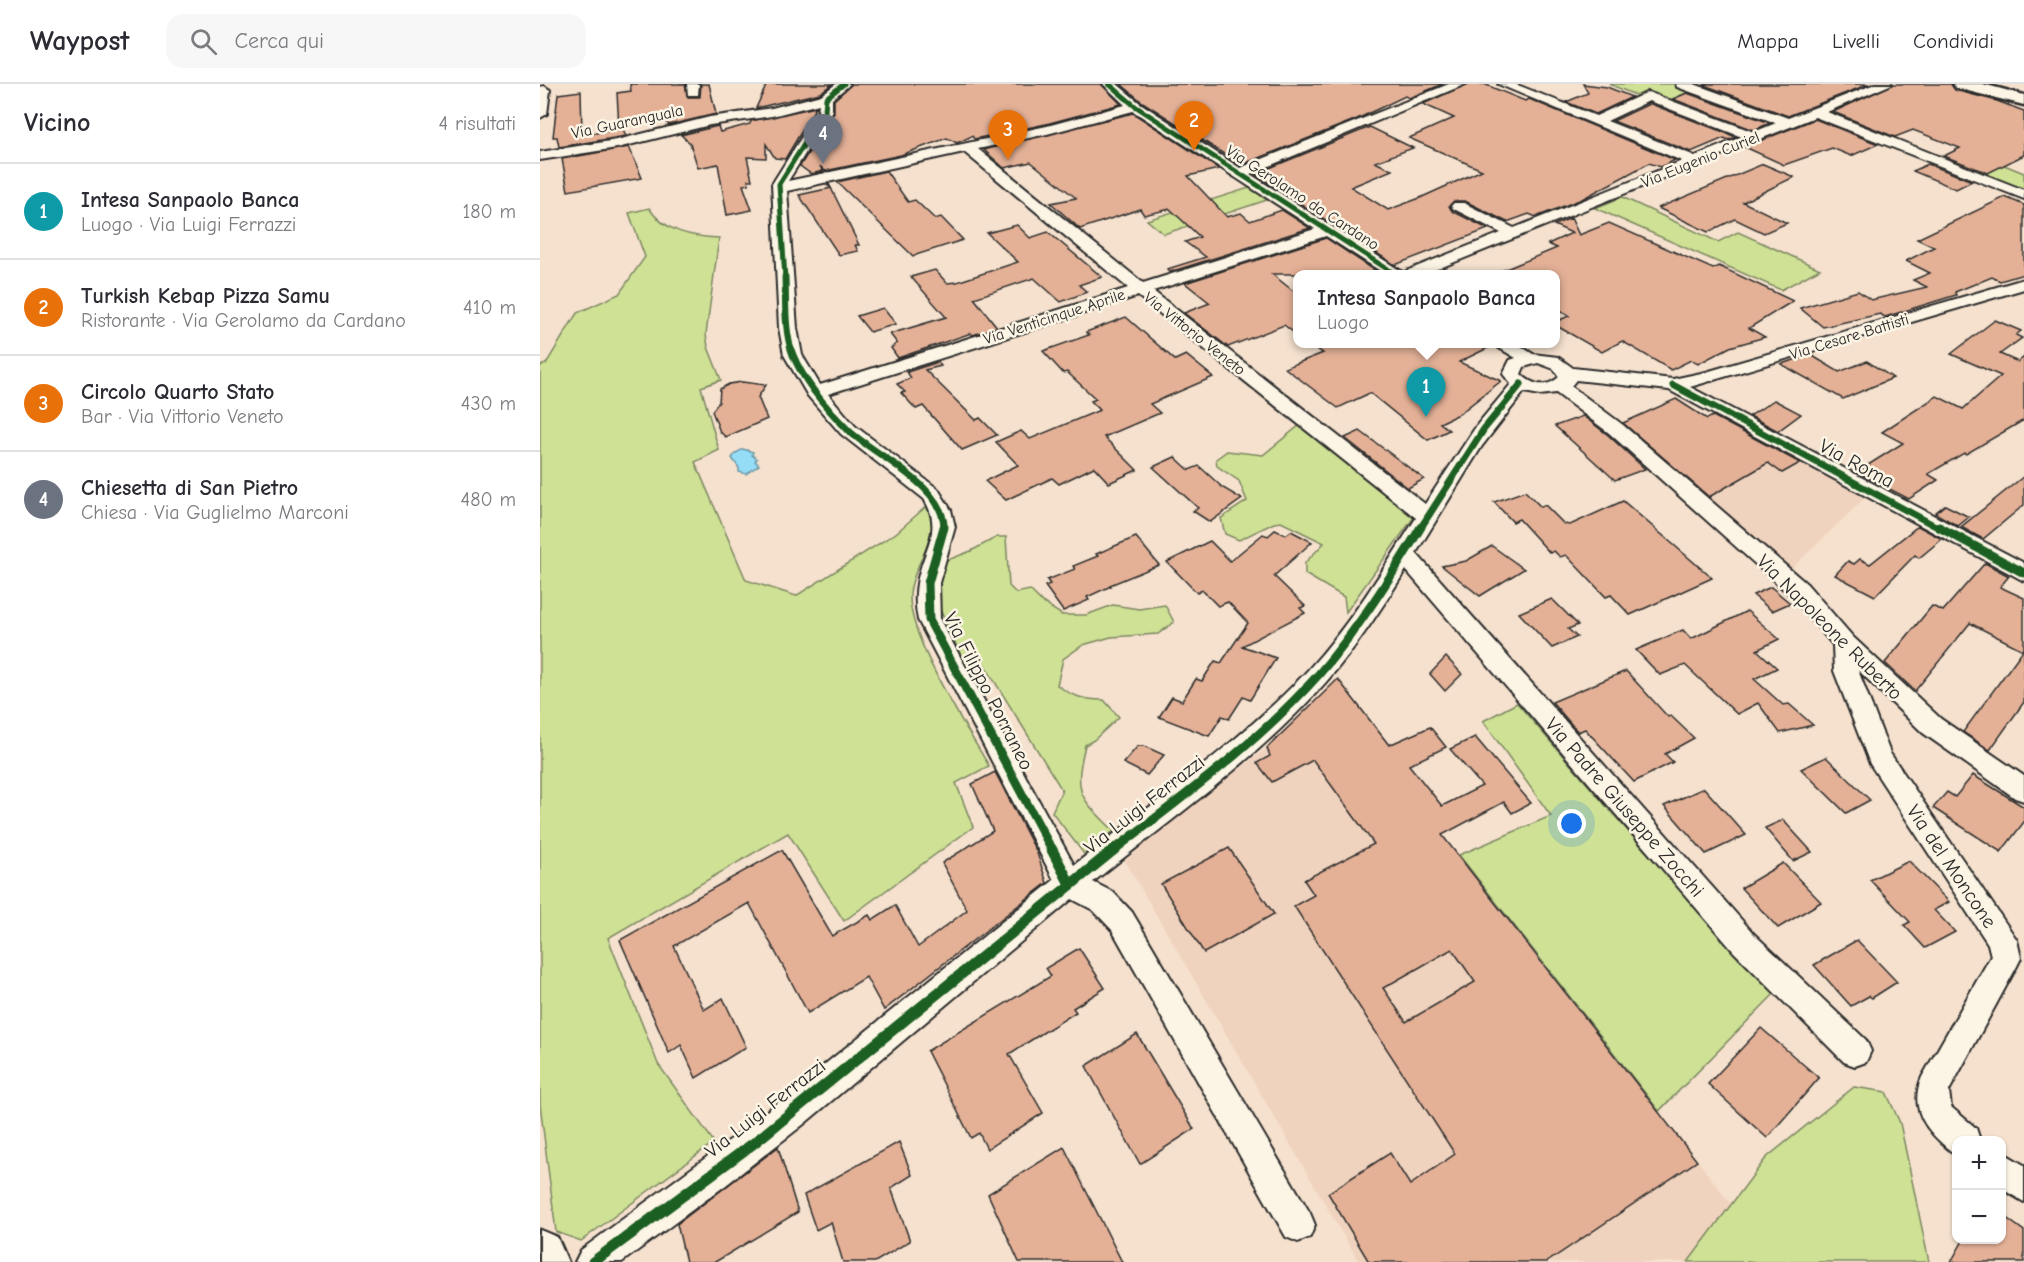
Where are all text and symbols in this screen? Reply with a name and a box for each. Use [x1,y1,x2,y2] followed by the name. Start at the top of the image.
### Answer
[166,14,586,68] search box
[30,25,130,57] text: Waypost
[187,25,220,58] icon: search
[235,28,324,54] text: Cerca qui
[1737,29,1799,53] text: Mappa
[1832,29,1880,53] text: Livelli
[1913,29,1994,53] text: Condividi
[570,101,685,143] street label: Via Guaranguala
[1174,101,1214,151] pin: 2
[24,108,90,138] text: Vicino
[988,110,1028,160] pin: 3
[439,112,516,135] text: 4 risultati
[804,115,842,164] pin: 4
[1639,128,1762,192] street label: Via Eugenio Curiel
[1223,142,1382,254] street label: Via Gerolamo da Cardano
[81,187,299,213] text: Intesa Sanpaolo Banca
[40,200,47,223] text: 1
[462,200,516,223] text: 180 m
[81,213,296,236] text: Luogo · Via Luigi Ferrazzi
[1293,270,1560,348] popup
[81,283,330,309] text: Turkish Kebap Pizza Samu
[1317,285,1536,311] text: Intesa Sanpaolo Banca
[981,286,1127,348] street label: Via Venticinque Aprile
[1140,289,1249,379] street label: Via Vittorio Veneto
[39,296,48,319] text: 2
[463,296,516,319] text: 410 m
[81,309,406,332] text: Ristorante · Via Gerolamo da Cardano
[1787,310,1911,364] street label: Via Cesare Battisti
[1317,311,1369,334] text: Luogo
[1406,368,1446,417] pin: 1
[81,379,274,405] text: Circolo Quarto Stato
[39,392,48,415] text: 3
[461,392,516,415] text: 430 m
[81,405,284,428] text: Bar · Via Vittorio Veneto
[1815,434,1898,493] street label: Via Roma
[81,475,298,501] text: Chiesetta di San Pietro
[39,488,48,511] text: 4
[461,488,516,511] text: 480 m
[81,501,349,524] text: Chiesa · Via Guglielmo Marconi
[1752,550,1907,705] street label: Via Napoleone Ruberto
[939,608,1038,774] street label: Via Filippo Porraneo
[1541,713,1709,902] street label: Via Padre Giuseppe Zocchi
[1079,750,1209,859] street label: Via Luigi Ferrazzi
[1902,800,2001,932] street label: Via del Moncone
[1557,809,1586,838] your location
[700,1054,830,1163] street label: Via Luigi Ferrazzi
[1952,1136,2006,1244] map controls
[1952,1136,2006,1190] button: +
[1952,1190,2006,1244] button: −

